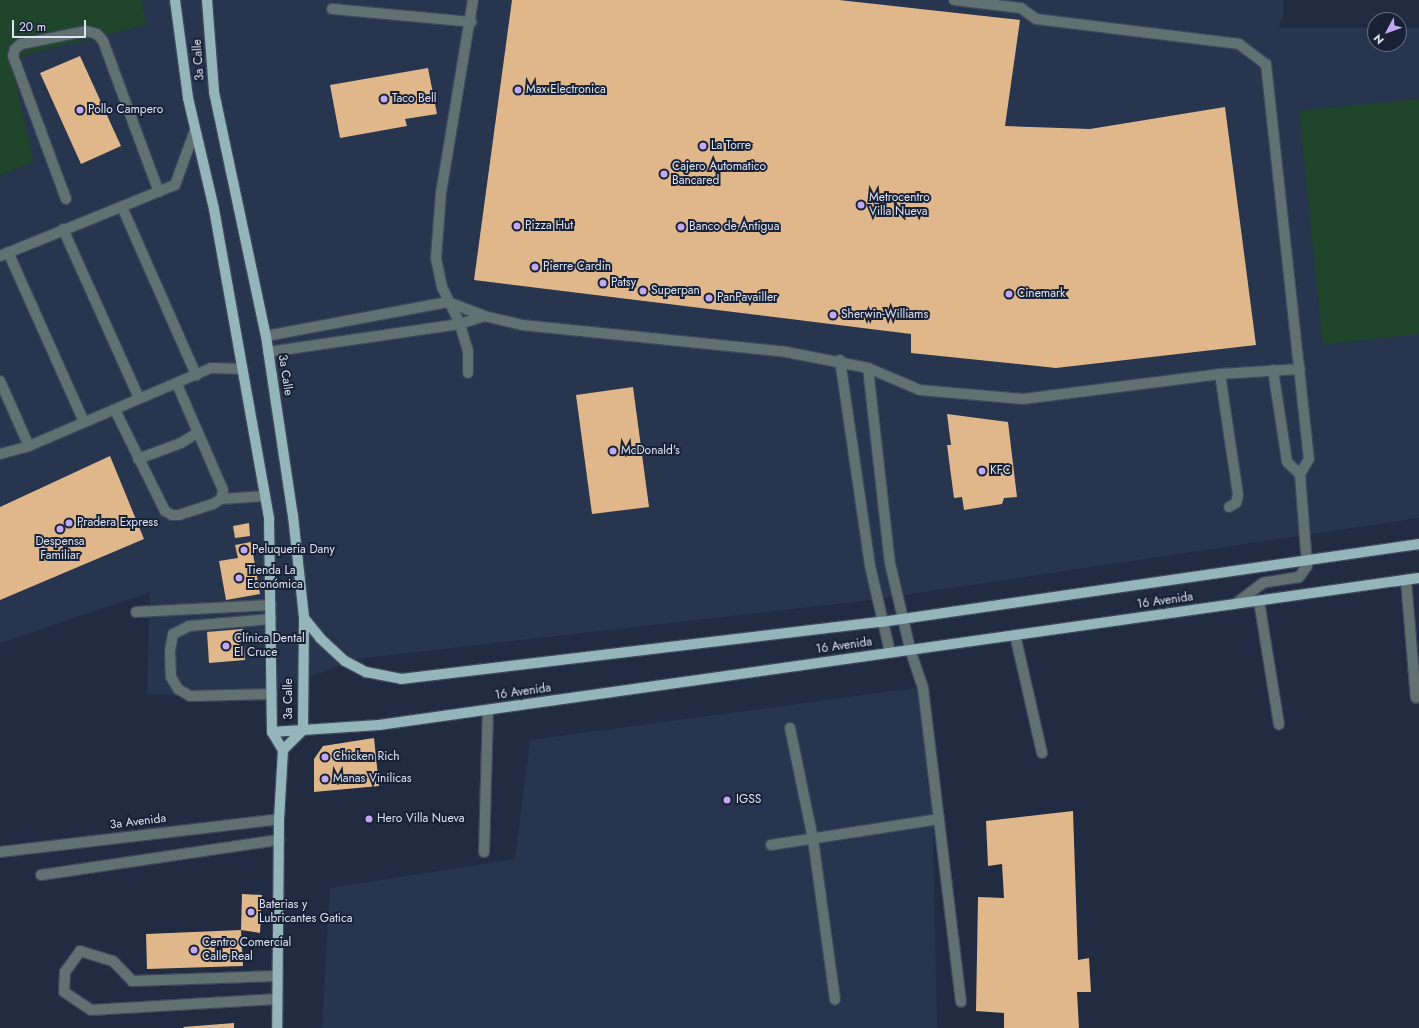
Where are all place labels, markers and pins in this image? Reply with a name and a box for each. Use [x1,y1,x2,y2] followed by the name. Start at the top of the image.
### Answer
[526,83,606,97] place label: Max Electronica
[513,85,523,95] marker: Max Electronica
[392,92,436,106] place label: Taco Bell
[379,94,389,104] marker: Taco Bell
[88,103,163,117] place label: Pollo Campero
[75,105,85,115] marker: Pollo Campero
[711,139,751,153] place label: La Torre
[698,141,708,151] marker: La Torre
[672,160,766,188] place label: Cajero Automatico Bancared
[659,169,669,179] marker: Cajero Automatico Bancared
[869,191,930,219] place label: Metrocentro Villa Nueva
[856,200,866,210] marker: Metrocentro Villa Nueva
[525,219,573,233] place label: Pizza Hut
[689,220,779,234] place label: Banco de Antigua
[512,221,522,231] marker: Pizza Hut
[676,222,686,232] marker: Banco de Antigua
[543,260,611,274] place label: Pierre Cardin
[530,262,540,272] marker: Pierre Cardin
[611,276,636,290] place label: Patsy
[598,278,608,288] marker: Patsy
[651,284,700,298] place label: Superpan
[638,286,648,296] marker: Superpan
[1017,287,1065,301] place label: Cinemark
[1004,289,1014,299] marker: Cinemark
[717,291,777,305] place label: PanPavailler
[704,293,714,303] marker: PanPavailler
[841,308,928,322] place label: Sherwin-Williams
[828,310,838,320] marker: Sherwin-Williams
[621,444,680,458] place label: McDonald's
[608,446,618,456] marker: McDonald's
[990,464,1011,478] place label: KFC
[977,466,987,476] marker: KFC
[77,516,158,530] place label: Pradera Express
[64,518,74,528] marker: Pradera Express
[55,524,65,534] marker: Despensa Familiar
[35,535,85,563] place label: Despensa Familiar
[252,543,335,557] place label: Peluqueria Dany
[239,545,249,555] marker: Peluqueria Dany
[247,564,303,592] place label: Tienda La Económica
[234,573,244,583] marker: Tienda La Económica
[234,632,305,660] place label: Clínica Dental El Cruce
[221,641,231,651] marker: Clínica Dental El Cruce
[333,750,399,764] place label: Chicken Rich
[320,752,330,762] marker: Chicken Rich
[333,772,412,786] place label: Manas Vinilicas
[320,774,330,784] marker: Manas Vinilicas
[736,793,761,807] place label: IGSS
[721,794,733,806] marker: IGSS
[377,812,464,826] place label: Hero Villa Nueva
[364,814,374,824] marker: Hero Villa Nueva
[259,898,352,926] place label: Baterias y Lubricantes Gatica
[246,907,256,917] marker: Baterias y Lubricantes Gatica
[202,936,291,964] place label: Centro Comercial Calle Real
[189,945,199,955] marker: Centro Comercial Calle Real

